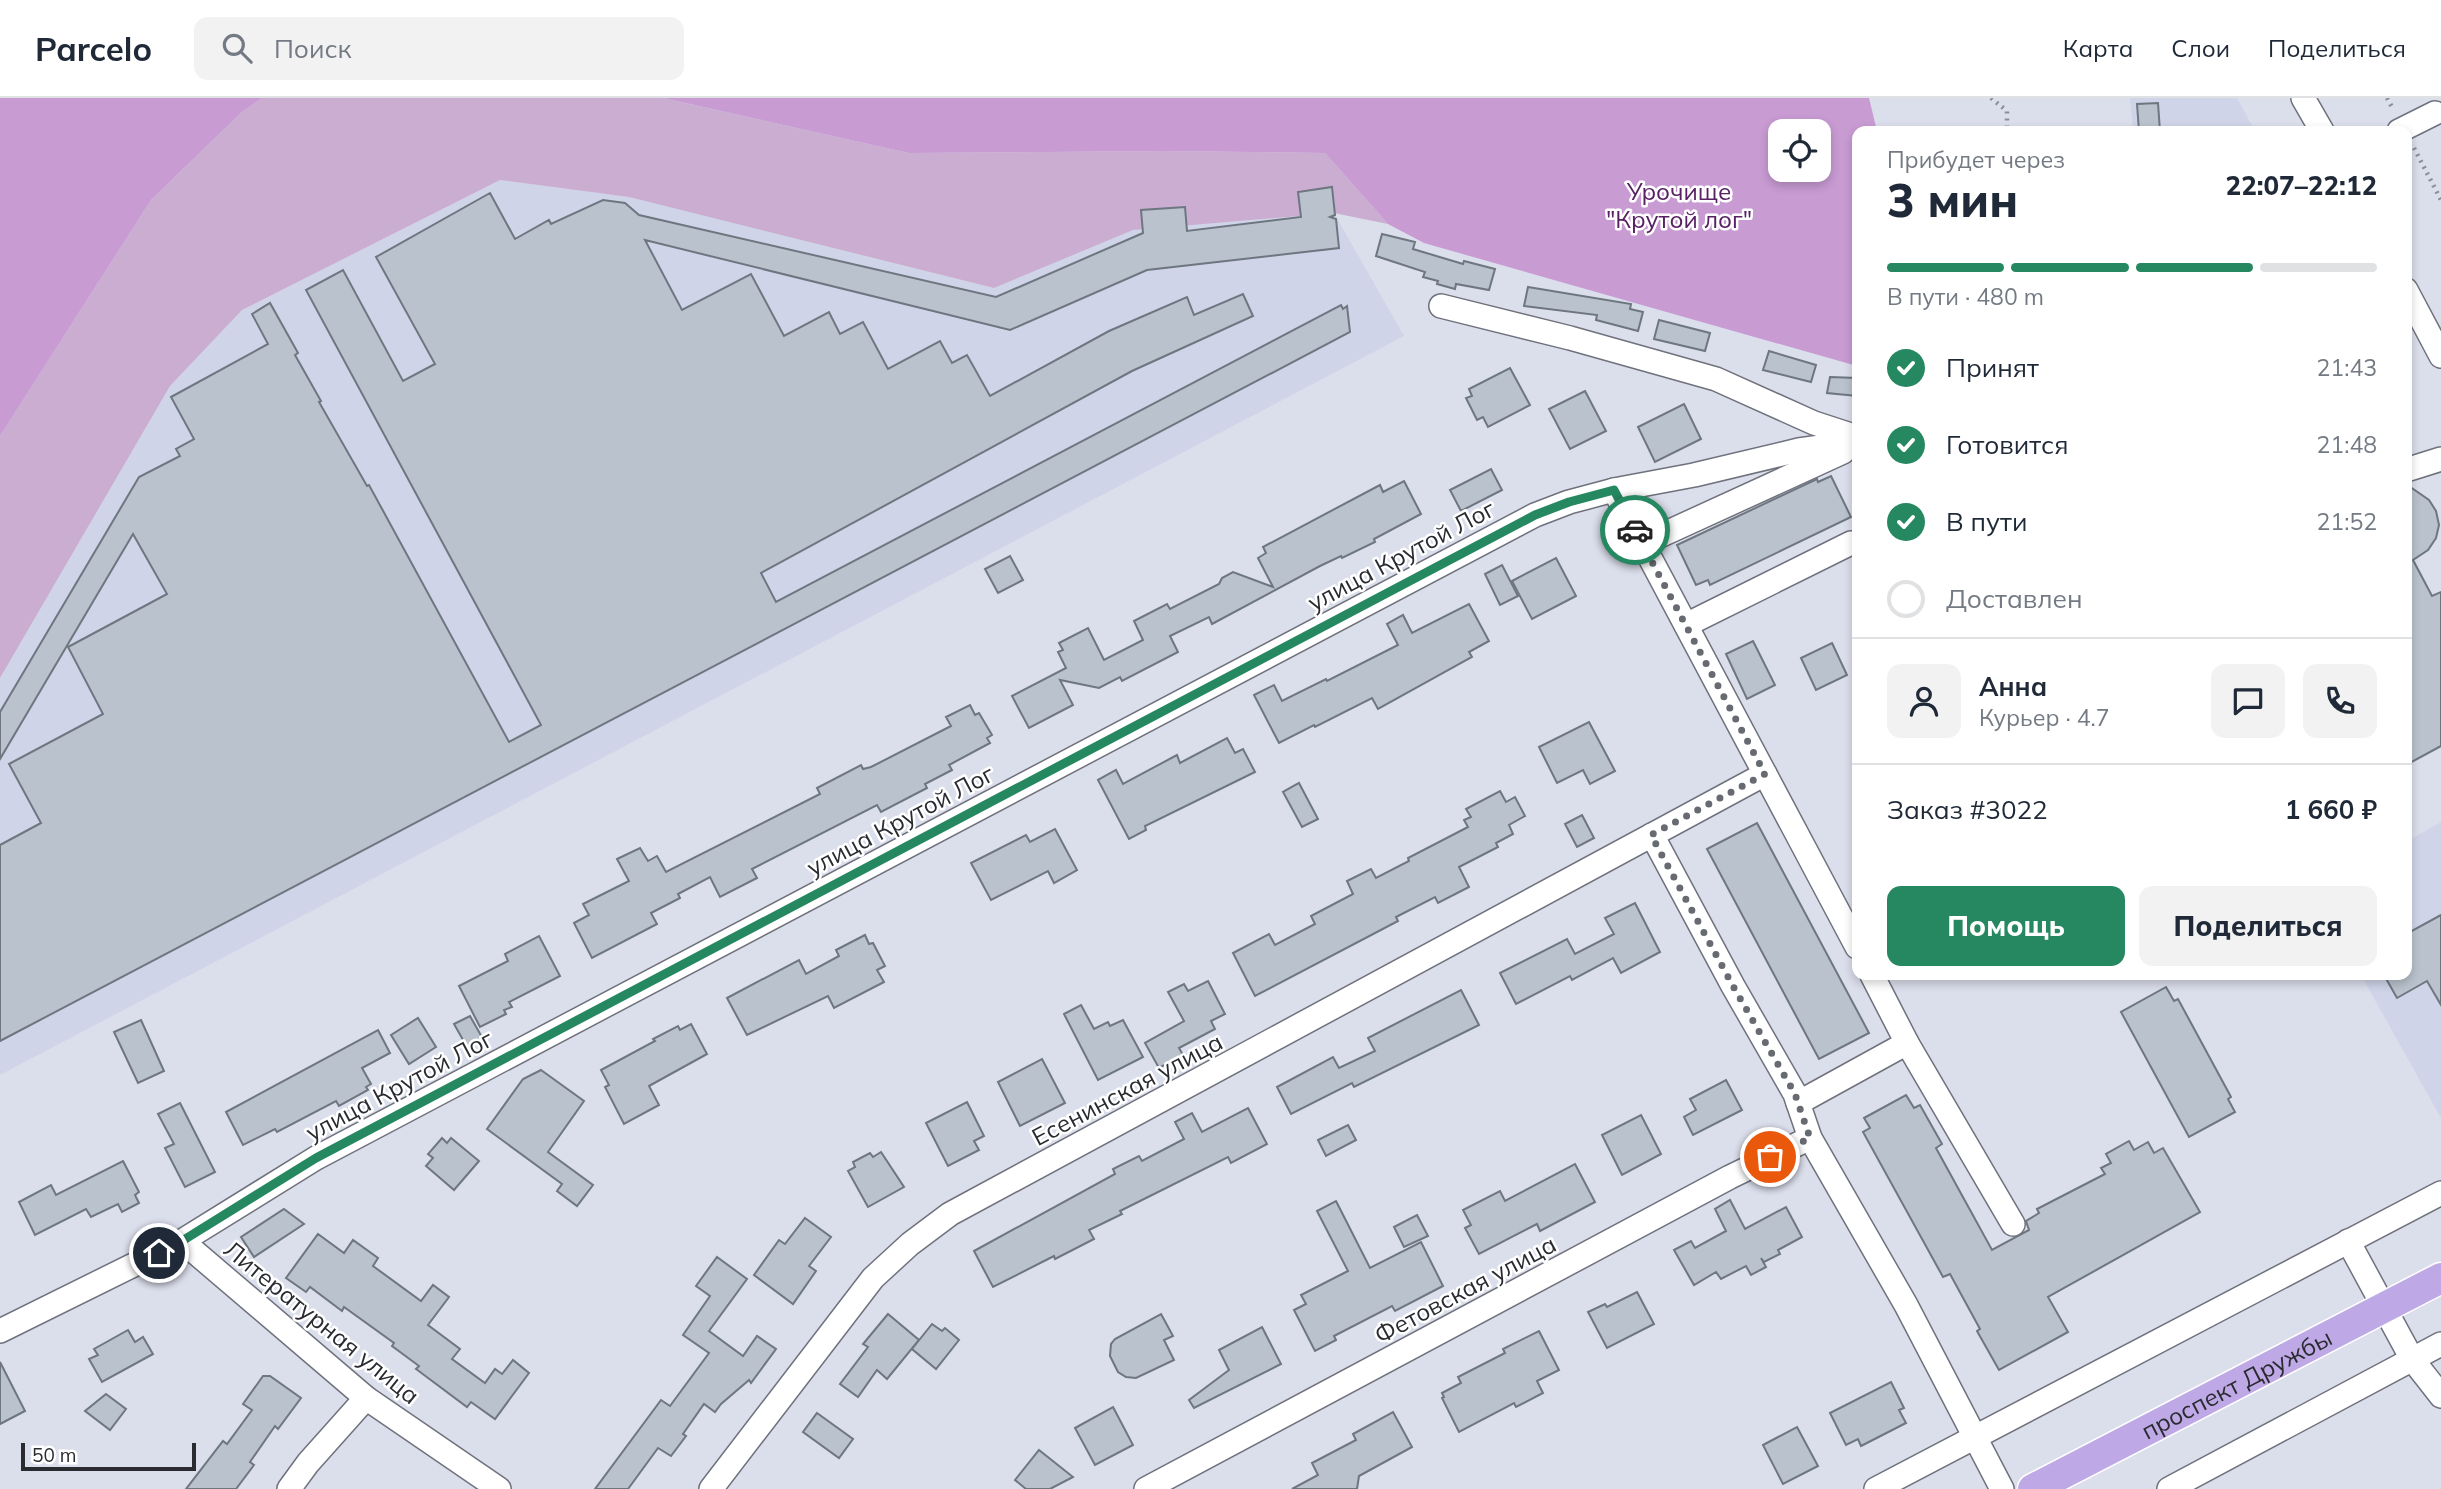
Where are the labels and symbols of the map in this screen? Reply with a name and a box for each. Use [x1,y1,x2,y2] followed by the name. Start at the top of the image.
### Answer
[1606,176,1752,234] park label: Урочище "Крутой лог"
[1302,493,1500,617] street label: улица Крутой Лог
[1600,495,1670,565] courier
[801,758,999,882] street label: улица Крутой Лог
[300,1023,498,1147] street label: улица Крутой Лог
[1027,1026,1227,1152] street label: Есенинская улица
[1740,1127,1800,1187] pin
[129,1223,189,1283] pin
[1369,1228,1561,1350] street label: Фетовская улица
[218,1234,426,1410] street label: Литературная улица
[2136,1322,2337,1446] street label: проспект Дружбы
[21,1440,196,1472] scale bar

